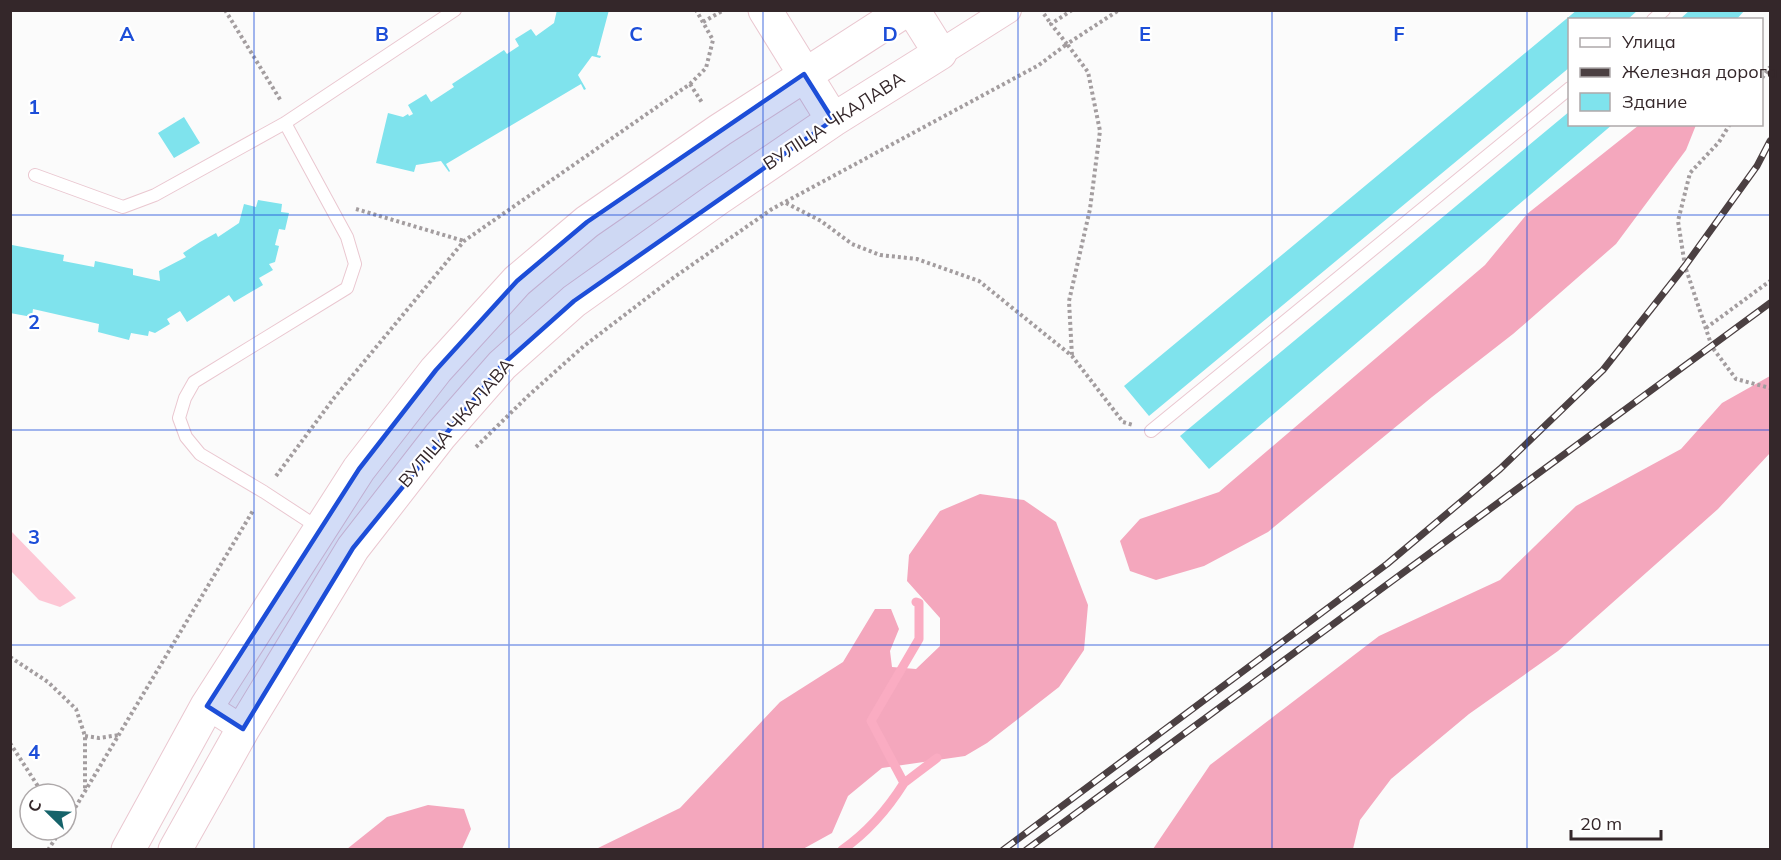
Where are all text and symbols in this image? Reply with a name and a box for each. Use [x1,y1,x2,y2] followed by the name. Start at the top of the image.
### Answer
[1568,18,1763,126] legend
[120,21,135,46] text: A
[375,21,389,46] text: B
[629,21,643,46] text: C
[882,21,898,46] text: D
[1139,21,1151,46] text: E
[1393,21,1405,46] text: F
[1621,30,1676,53] text: Улица
[1622,60,1778,83] text: Железная дорога
[759,66,909,175] street label: ВУЛІЦА ЧКАЛАВА
[1622,90,1687,113] text: Здание
[28,94,40,119] text: 1
[28,309,40,334] text: 2
[393,353,518,492] street label: ВУЛІЦА ЧКАЛАВА
[28,524,40,549] text: 3
[28,739,40,764] text: 4
[18,782,78,842] north arrow
[23,797,46,815] text: С
[1571,803,1661,841] scale bar
[1580,812,1622,835] text: 20 m

